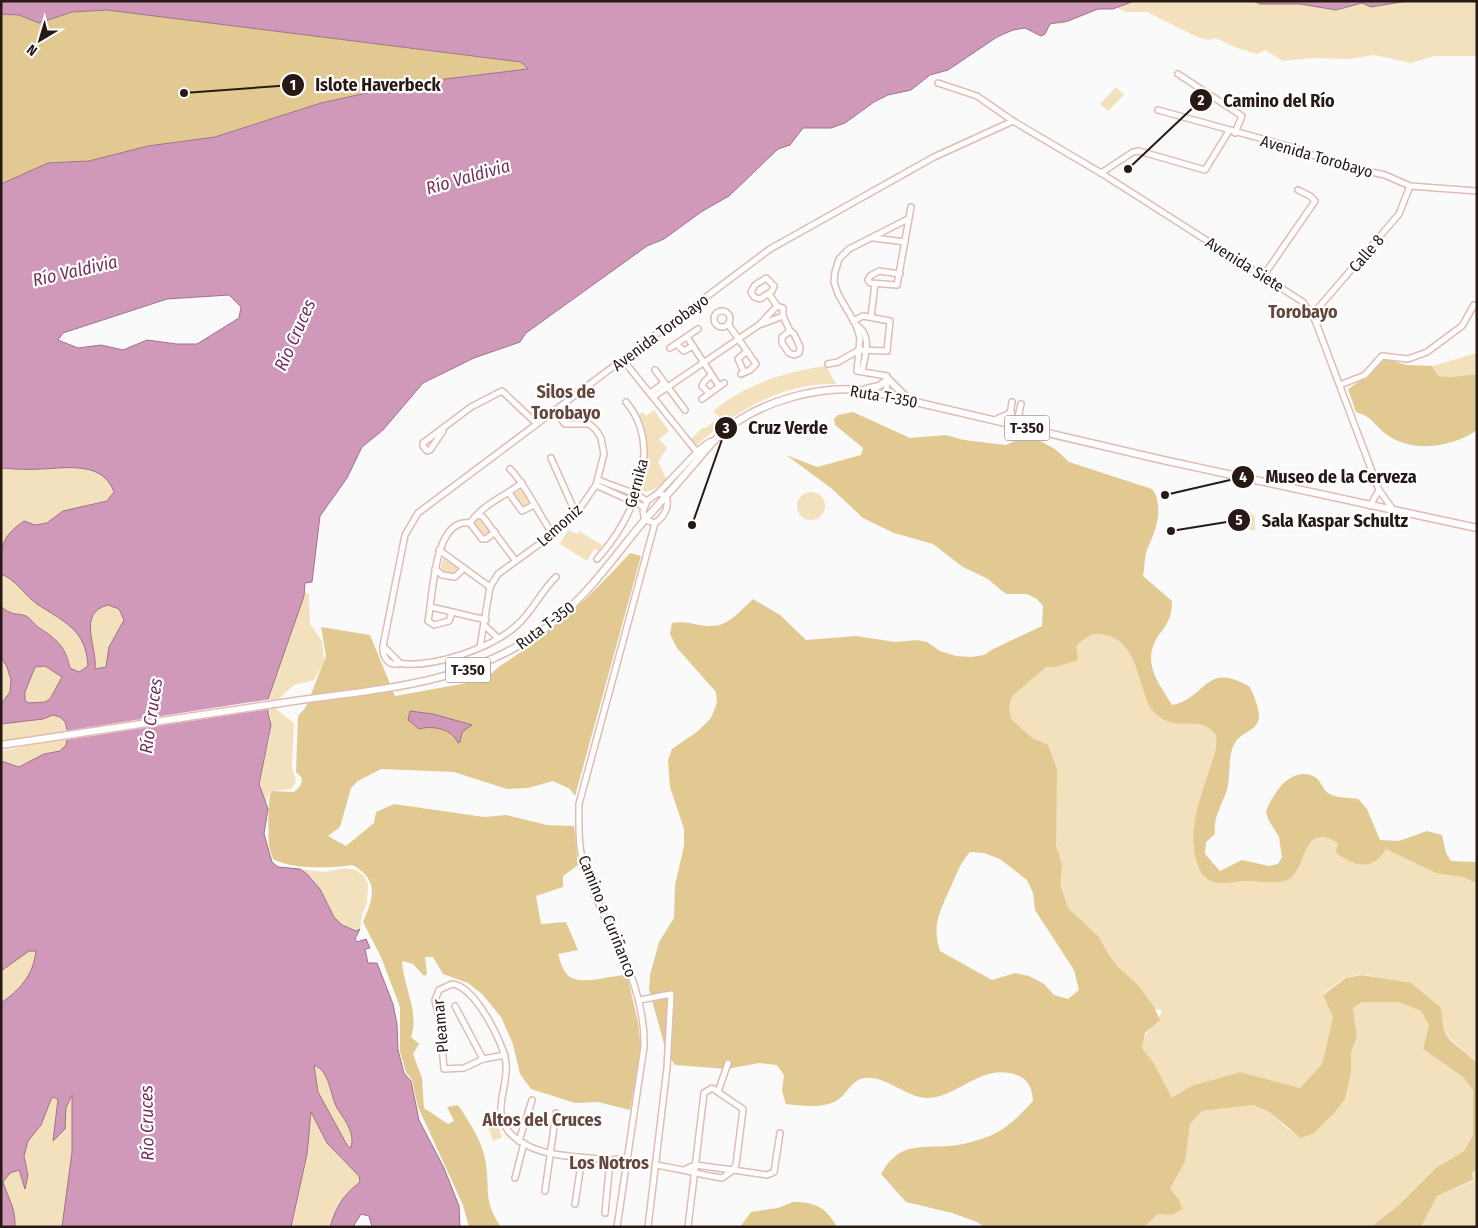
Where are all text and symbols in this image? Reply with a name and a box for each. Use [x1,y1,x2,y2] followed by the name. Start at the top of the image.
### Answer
[15,15,65,65] north arrow
[24,41,41,59] text: N
[280,68,451,101] callout: Islote Haverbeck
[315,74,442,96] text: Islote Haverbeck
[290,76,296,94] text: 1
[1188,84,1344,117] callout: Camino del Río
[1223,90,1335,112] text: Camino del Río
[1197,91,1205,109] text: 2
[1259,131,1375,182] street label: Avenida Torobayo
[423,155,513,199] water label: Río Valdivia
[1345,231,1388,276] street label: Calle 8
[1202,233,1287,296] street label: Avenida Siete
[30,251,120,291] water label: Río Valdivia
[608,290,712,375] street label: Avenida Torobayo
[270,296,321,374] water label: Río Cruces
[1268,301,1338,323] district label: Torobayo
[531,381,601,424] district label: Silos de Torobayo
[849,381,919,412] street label: Ruta T-350
[713,412,838,445] callout: Cruz Verde
[1004,416,1050,440] road number: T-350
[748,417,828,439] text: Cruz Verde
[721,419,730,437] text: 3
[621,456,652,510] street label: Gernika
[1231,460,1427,493] callout: Museo de la Cerveza
[1265,466,1417,488] text: Museo de la Cerveza
[1239,468,1247,486] text: 4
[533,500,586,551] street label: Lemoniz
[1227,504,1418,537] callout: Sala Kaspar Schultz
[1262,510,1409,532] text: Sala Kaspar Schultz
[1235,511,1243,529] text: 5
[512,597,578,654] street label: Ruta T-350
[446,658,490,682] road number: T-350
[135,677,167,755] water label: Río Cruces
[574,852,641,980] street label: Camino a Curiñanco
[429,998,452,1054] street label: Pleamar
[135,1085,159,1161] water label: Río Cruces
[481,1109,602,1131] district label: Altos del Cruces
[569,1152,649,1174] district label: Los Notros

